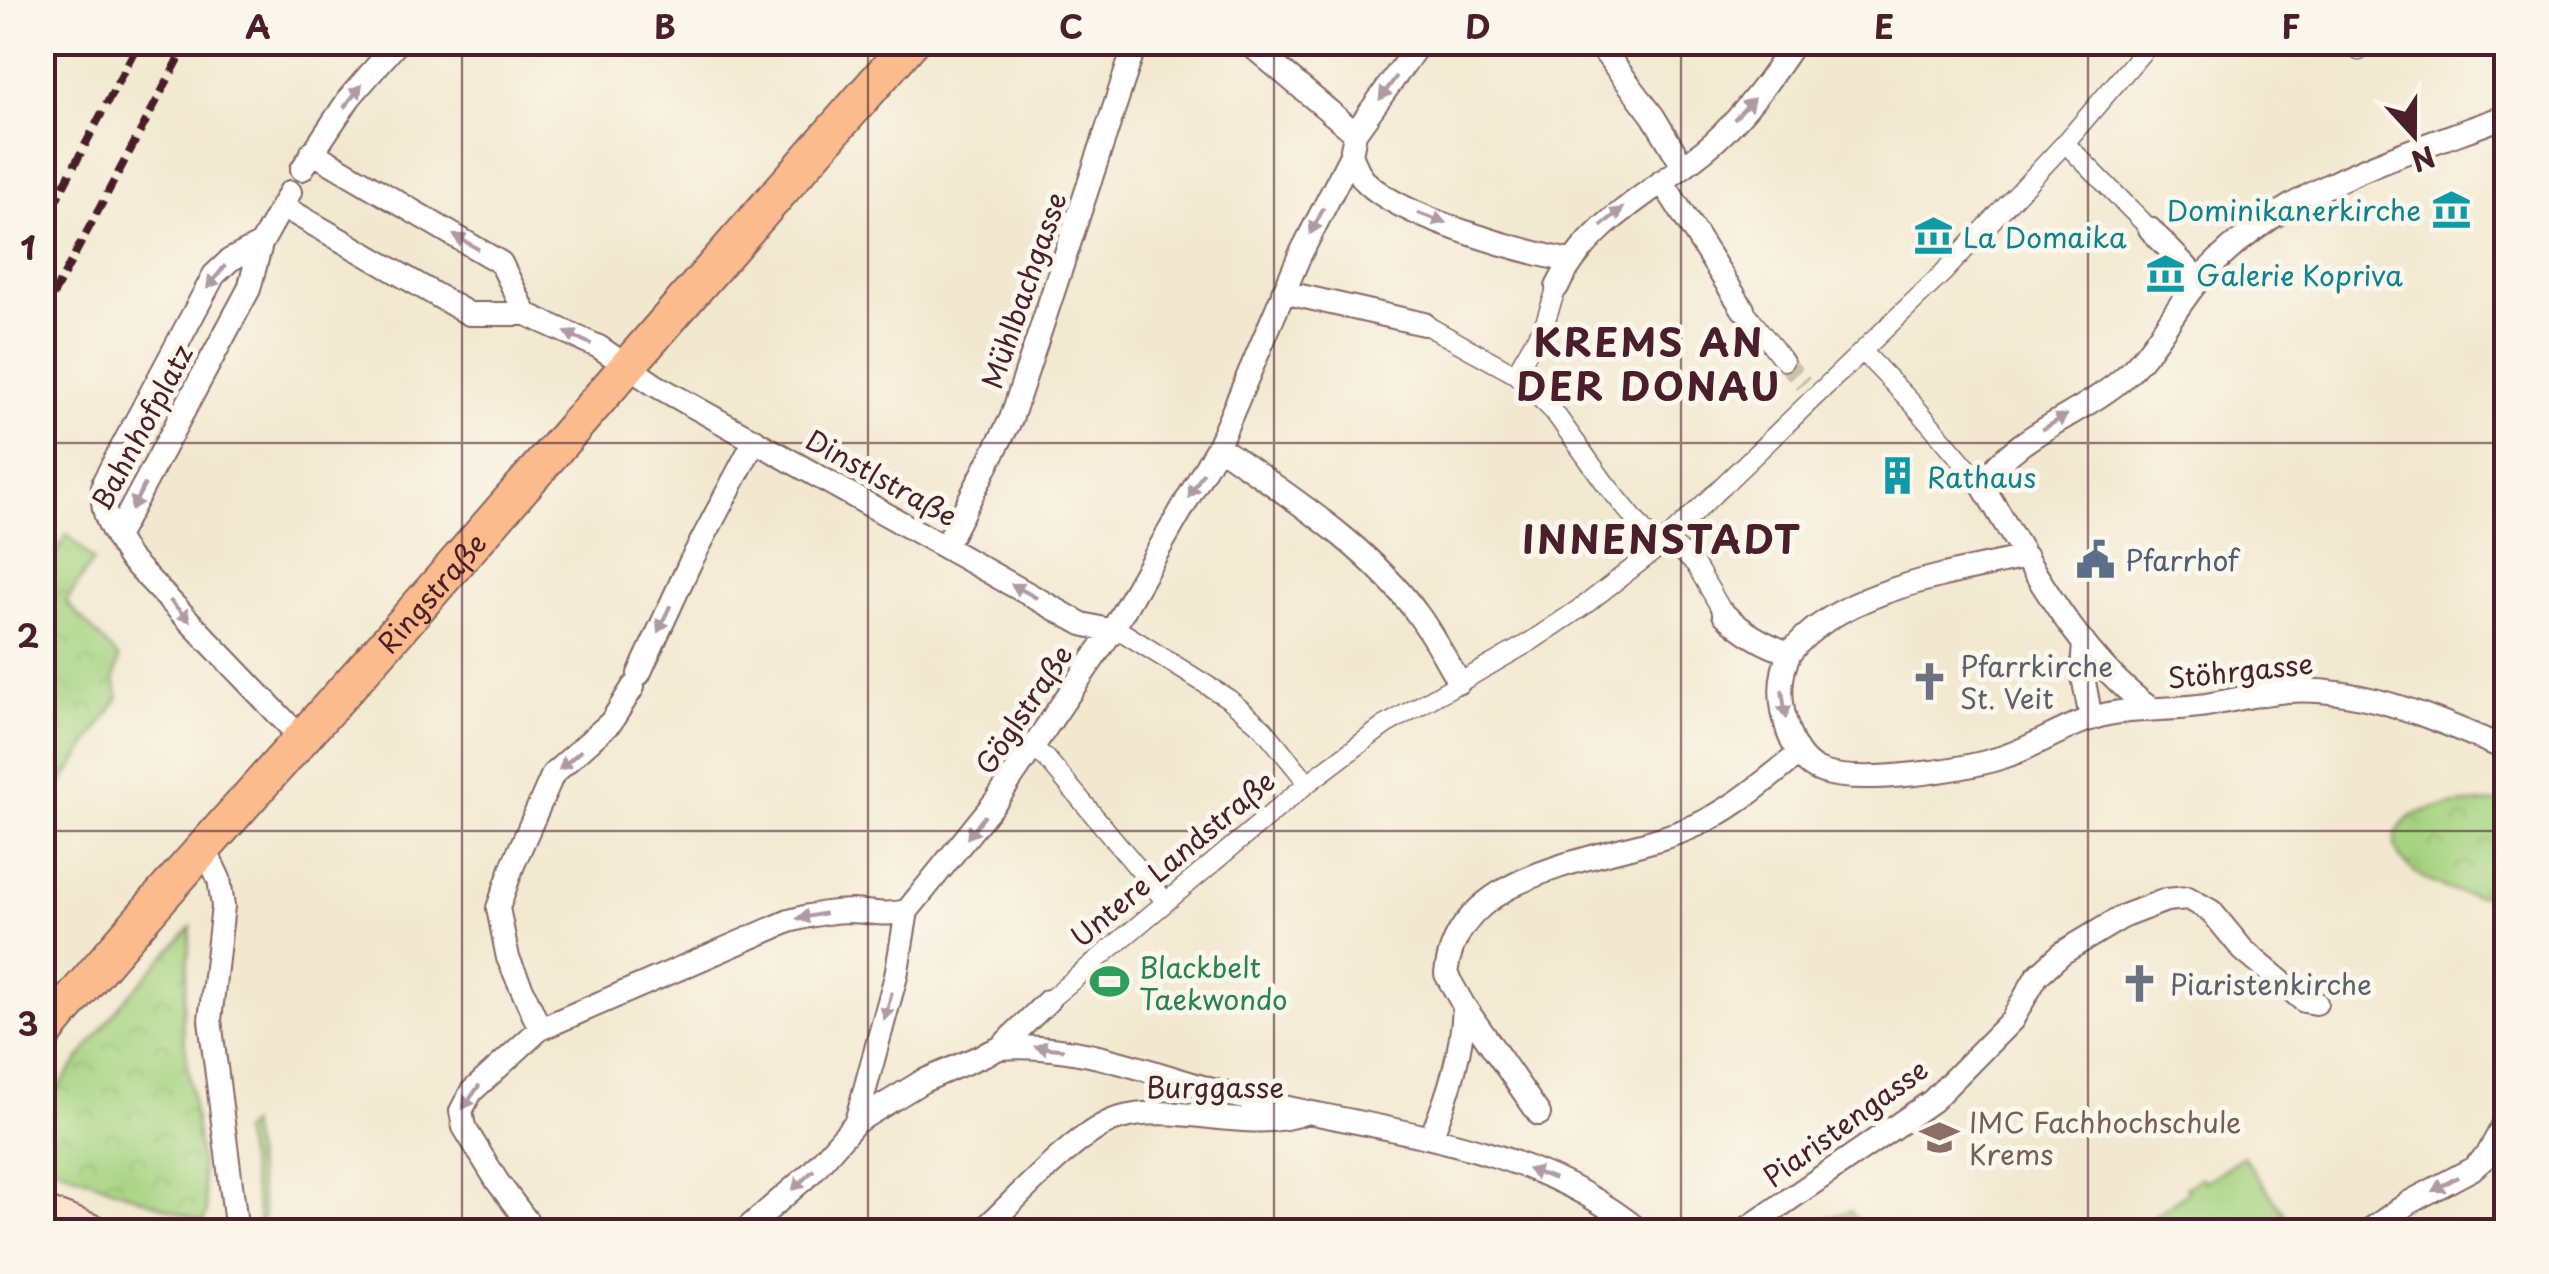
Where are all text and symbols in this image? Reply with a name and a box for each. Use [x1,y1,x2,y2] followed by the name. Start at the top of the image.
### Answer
[245,2,271,50] text: A
[654,2,676,50] text: B
[1059,2,1083,50] text: C
[1465,2,1491,50] text: D
[1874,2,1894,50] text: E
[2282,2,2300,50] text: F
[1378,74,1398,101] one-way arrow
[342,83,363,108] one-way arrow
[2364,85,2464,185] north arrow
[1732,97,1755,121] one-way arrow
[2405,136,2442,184] text: N
[969,186,1077,394] street label: Mühlbachgasse
[2167,188,2421,231] place label: Dominikanerkirche
[2430,188,2472,230] museum icon: Dominikanerkirche
[1309,207,1326,236] one-way arrow
[1600,207,1625,228] one-way arrow
[1417,211,1447,226] one-way arrow
[1912,215,1954,257] museum icon: La Domaika
[1963,215,2127,258] place label: La Domaika
[20,223,36,271] text: 1
[452,234,480,251] one-way arrow
[2145,253,2187,295] museum icon: Galerie Kopriva
[2196,253,2403,296] place label: Galerie Kopriva
[206,264,227,290] one-way arrow
[1516,313,1782,414] district label: KREMS AN DER DONAU
[563,329,592,346] one-way arrow
[79,336,203,518] street label: Bahnhofplatz
[2042,413,2069,432] one-way arrow
[798,418,966,536] street label: Dinstlstraße
[1876,455,1918,497] building icon: Rathaus
[1927,455,2036,498] place label: Rathaus
[1187,470,1204,499] one-way arrow
[130,482,147,511] one-way arrow
[1522,510,1802,567] district label: INNENSTADT
[366,522,496,662] street label: Ringstraße
[2074,538,2116,580] public building icon: Pfarrhof
[2125,538,2241,581] place label: Pfarrhof
[1009,583,1038,600] one-way arrow
[168,599,191,623] one-way arrow
[656,604,673,633] one-way arrow
[17,611,39,659] text: 2
[964,635,1082,783] street label: Göglstraße
[2165,641,2315,699] street label: Stöhrgasse
[1960,644,2113,719] place label: Pfarrkirche St. Veit
[1909,660,1951,702] church icon: Pfarrkirche St. Veit
[1776,689,1792,720] one-way arrow
[557,748,582,770] one-way arrow
[1060,759,1284,957] street label: Untere Landstraße
[966,814,987,840] one-way arrow
[795,909,826,924] one-way arrow
[1139,945,1288,1020] place label: Blackbelt Taekwondo
[1088,961,1130,1003] sports icon: Blackbelt Taekwondo
[2119,962,2161,1004] church icon: Piaristenkirche
[2170,962,2372,1005] place label: Piaristenkirche
[880,991,896,1022] one-way arrow
[18,999,38,1047] text: 3
[1033,1040,1064,1056] one-way arrow
[1754,1047,1936,1197] street label: Piaristengasse
[1146,1065,1284,1108] street label: Burggasse
[462,1084,481,1110] one-way arrow
[1969,1100,2241,1175] place label: IMC Fachhochschule Krems
[1918,1116,1960,1158] school or university icon: IMC Fachhochschule Krems
[1526,1166,1556,1181] one-way arrow
[791,1168,815,1191] one-way arrow
[2431,1174,2459,1192] one-way arrow

